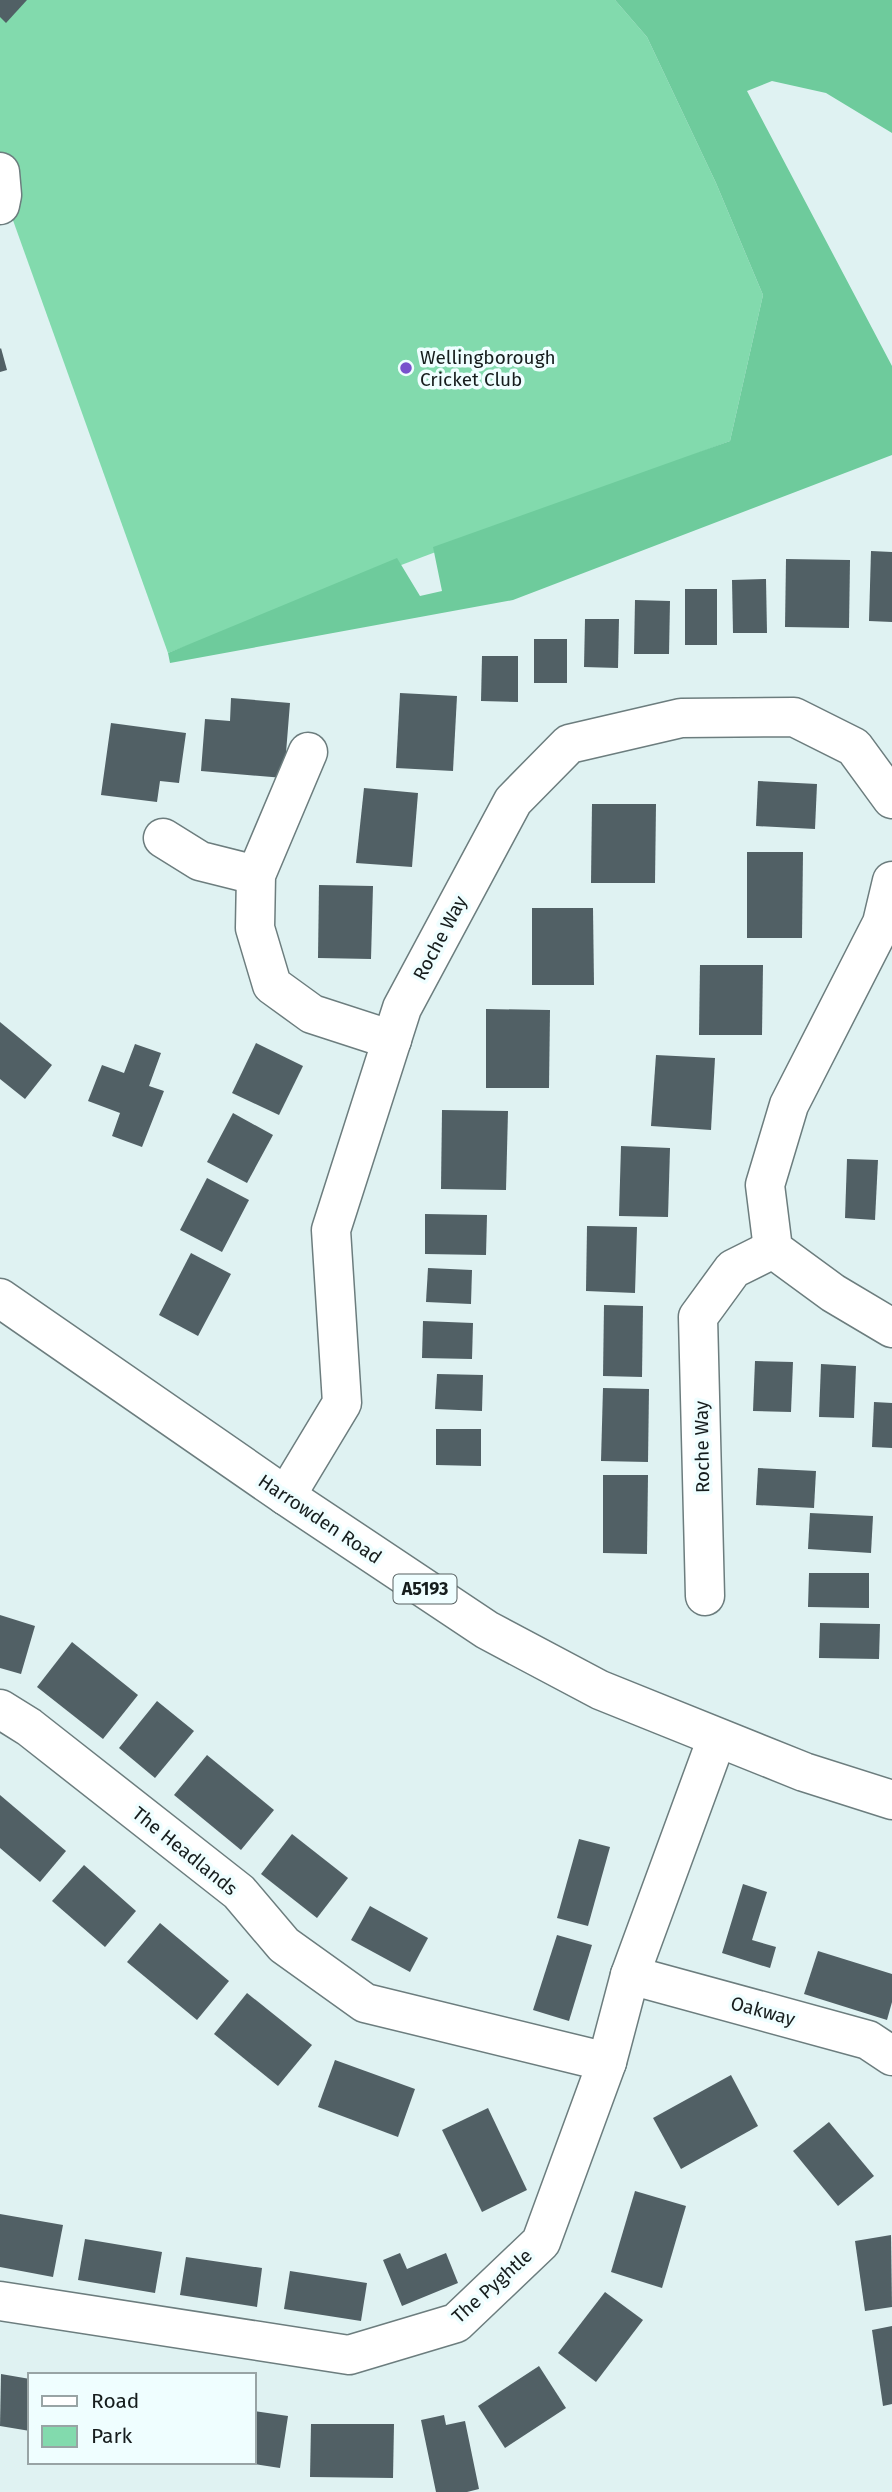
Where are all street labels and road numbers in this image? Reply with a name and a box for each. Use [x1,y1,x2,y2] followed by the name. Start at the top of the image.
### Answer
[408,891,472,984] street label: Roche Way
[690,1400,714,1493] street label: Roche Way
[254,1469,386,1569] street label: Harrowden Road
[394,1574,457,1604] road number: A5193
[128,1802,242,1900] street label: The Headlands
[728,1991,798,2031] street label: Oakway
[447,2244,537,2328] street label: The Pyghtle

